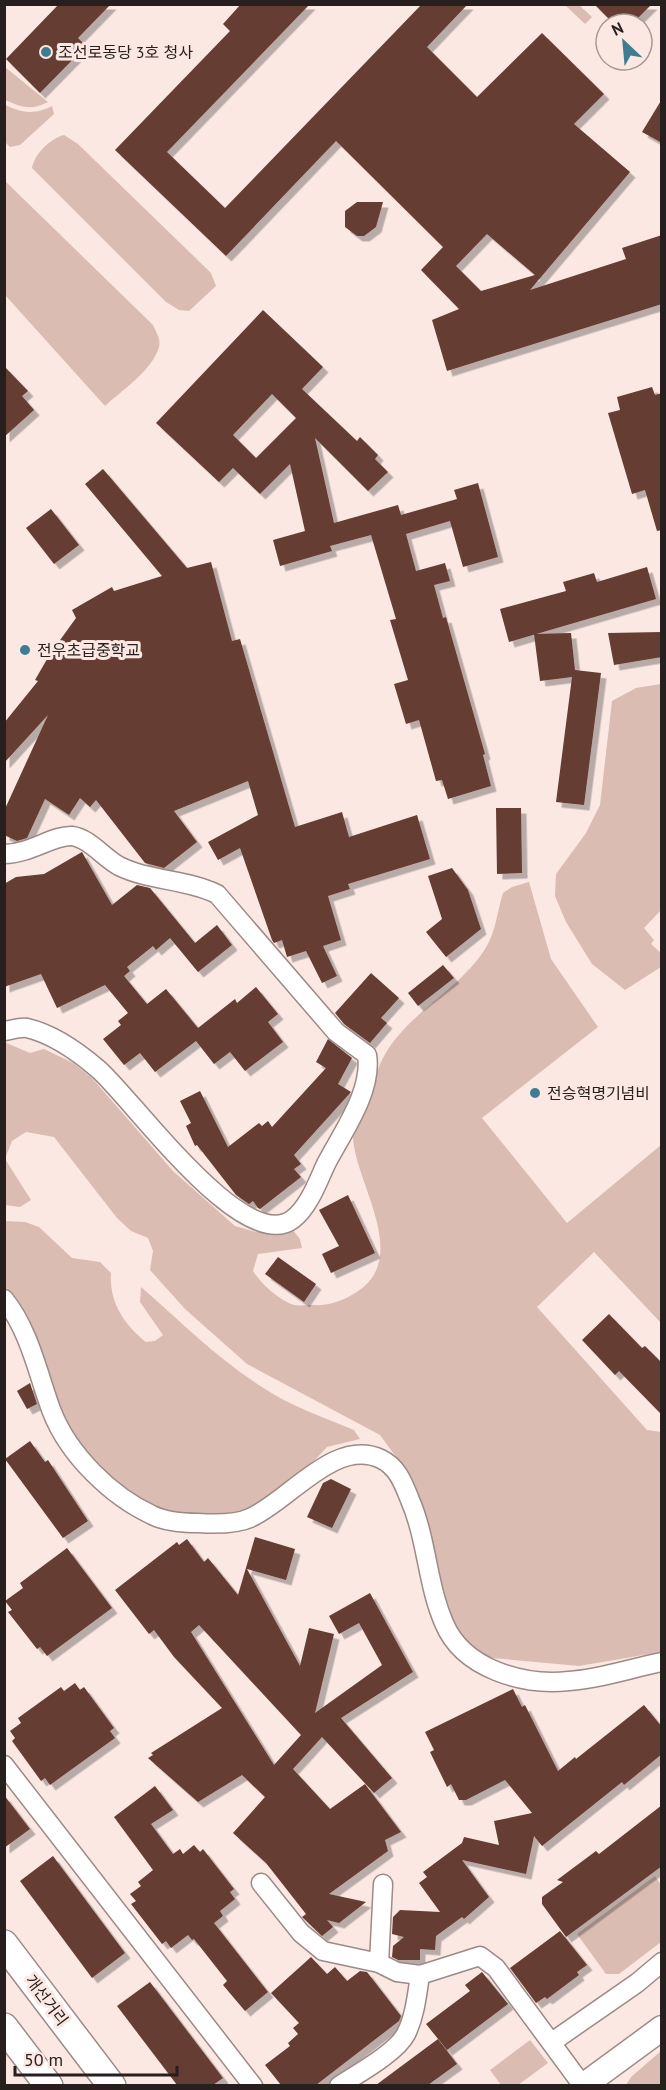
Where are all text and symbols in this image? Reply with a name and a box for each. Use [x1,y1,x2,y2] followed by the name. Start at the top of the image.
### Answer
[594,12,654,72] north arrow
[608,17,627,40] text: N
[58,42,193,62] place label: 조선로동당 3호 청사
[39,45,53,59] marker: 조선로동당 3호 청사
[37,640,140,660] place label: 전우초급중학교
[18,643,32,657] marker: 전우초급중학교
[547,1083,650,1103] place label: 전승혁명기념비
[528,1086,542,1100] marker: 전승혁명기념비
[21,1970,73,2030] street label: 개선거리
[15,2039,177,2077] scale bar
[24,2048,63,2071] text: 50 m

